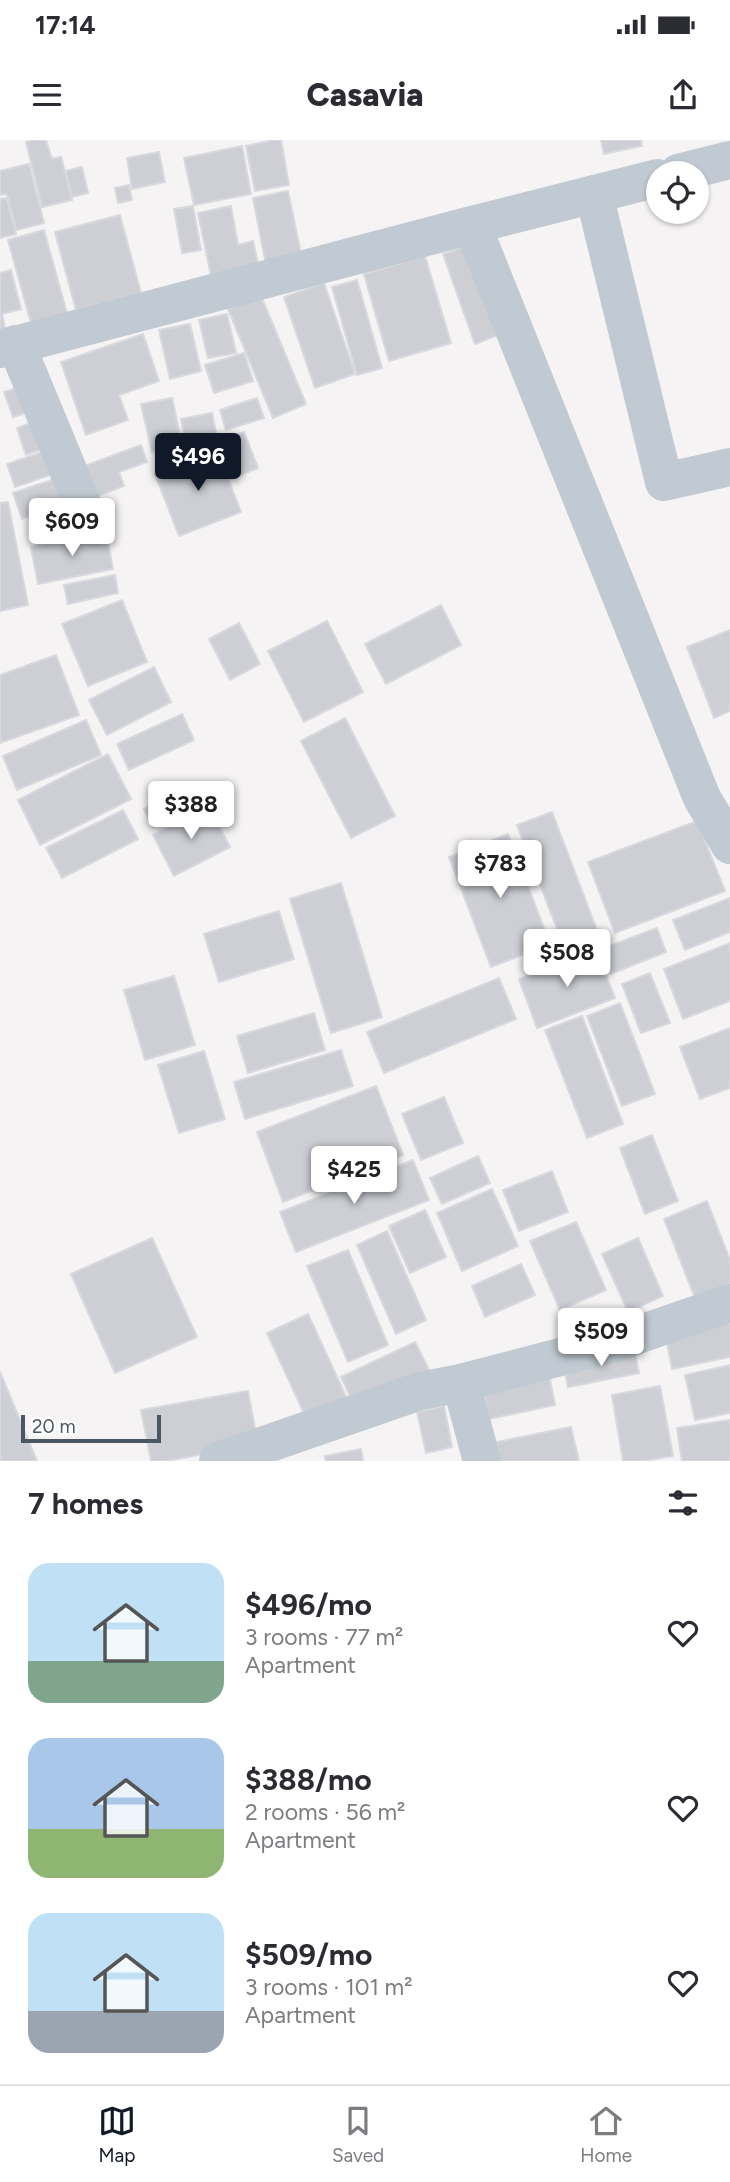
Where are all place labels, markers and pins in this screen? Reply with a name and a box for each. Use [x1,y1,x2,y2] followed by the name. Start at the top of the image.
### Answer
[157,434,239,493] pin: $496
[31,498,113,558] pin: $609
[150,782,232,841] pin: $388
[459,840,541,900] pin: $783
[526,930,608,989] pin: $508
[313,1146,395,1206] pin: $425
[560,1308,642,1368] pin: $509

